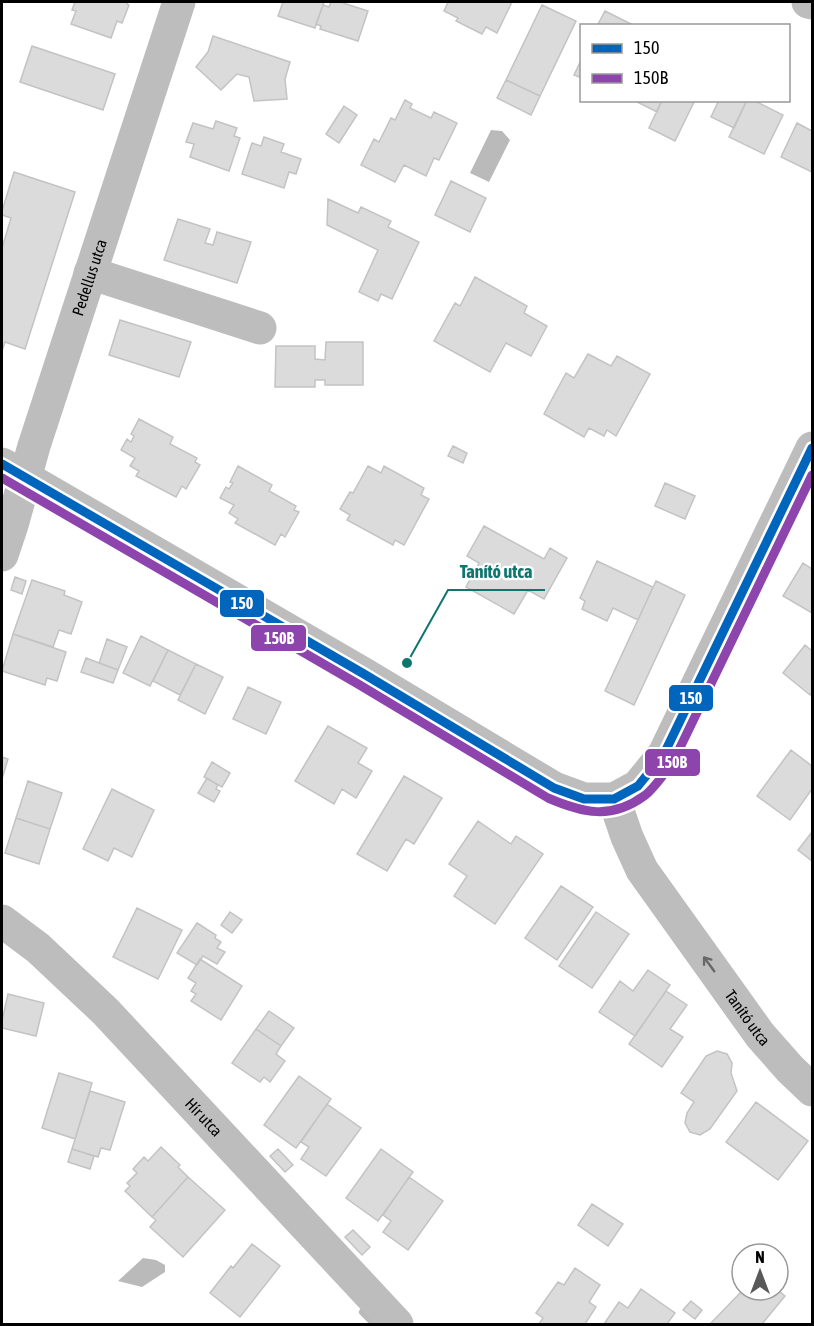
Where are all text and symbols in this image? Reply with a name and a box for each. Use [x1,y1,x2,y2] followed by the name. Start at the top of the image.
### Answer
[580,24,790,102] legend
[634,37,659,58] text: 150
[634,67,668,88] text: 150B
[68,237,110,318] street label: Pedellus utca
[448,554,545,590] callout: Tanító utca
[460,561,532,582] text: Tanító utca
[219,589,265,618] line badge: 150
[231,594,254,612] text: 150
[250,624,307,652] line badge: 150B
[264,629,294,647] text: 150B
[668,684,714,712] line badge: 150
[680,689,703,707] text: 150
[644,748,701,777] line badge: 150B
[657,753,687,771] text: 150B
[703,956,715,972] one-way arrow
[722,986,774,1049] street label: Tanító utca
[182,1094,226,1140] street label: Hír utca
[730,1242,790,1302] north arrow
[755,1248,765,1266] text: N

